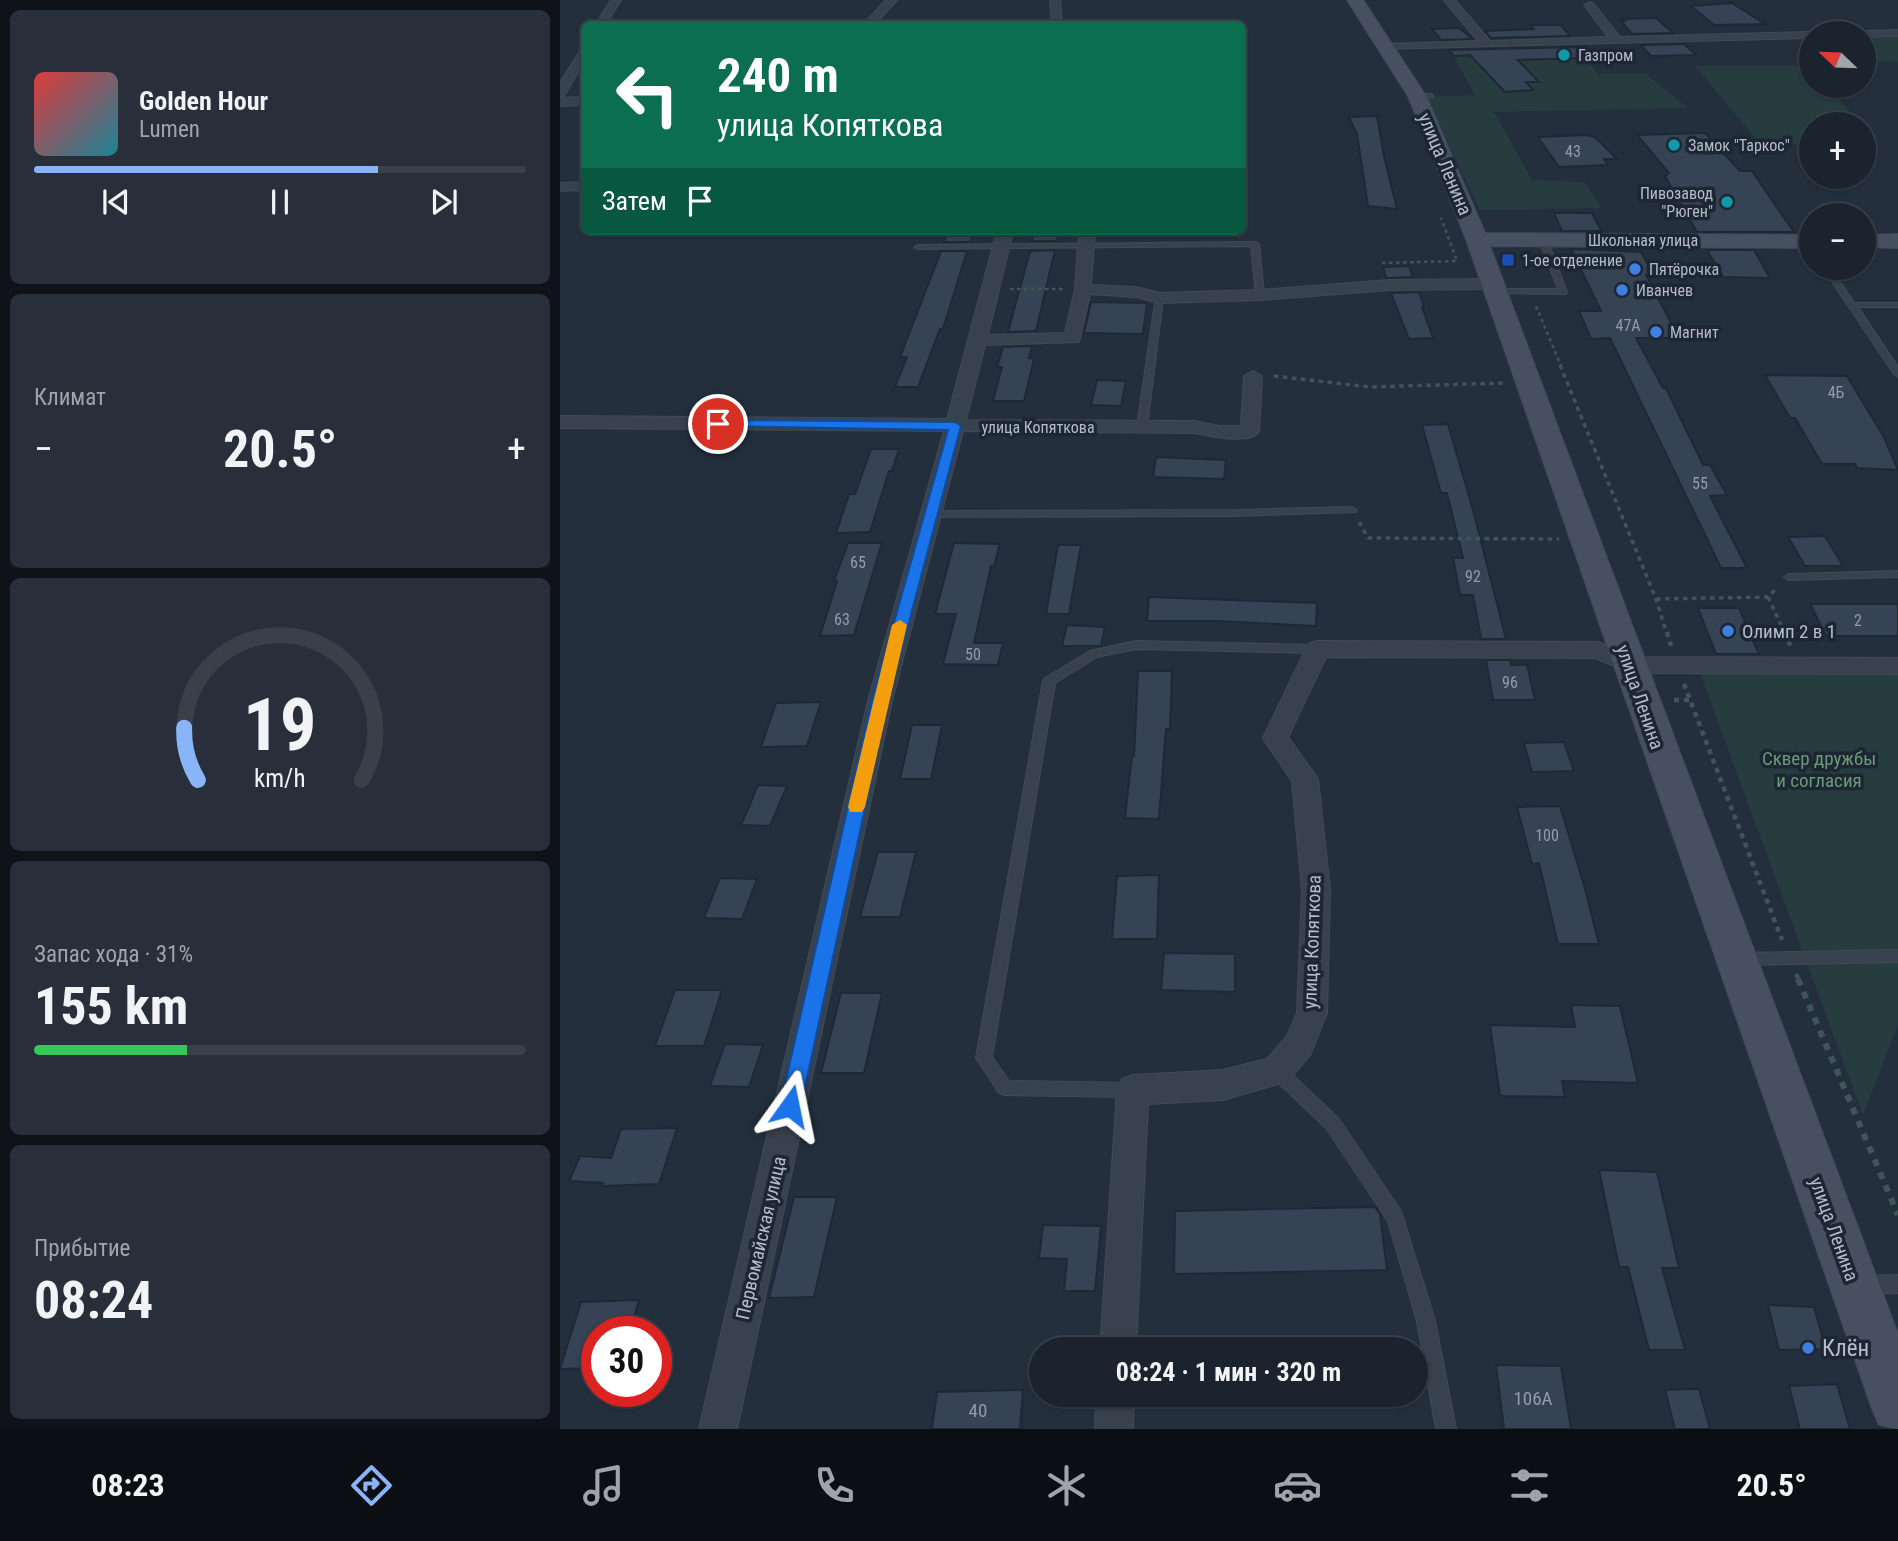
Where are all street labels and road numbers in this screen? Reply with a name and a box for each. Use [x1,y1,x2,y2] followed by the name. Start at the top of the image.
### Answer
[1413,109,1477,219] street label: улица Ленина
[1588,231,1698,250] street label: Школьная улица
[981,418,1095,437] street label: улица Копяткова
[1611,642,1669,752] street label: улица Ленина
[1298,874,1326,1010] street label: улица Копяткова
[731,1154,791,1322] street label: Первомайская улица
[1805,1174,1863,1284] street label: улица Ленина

